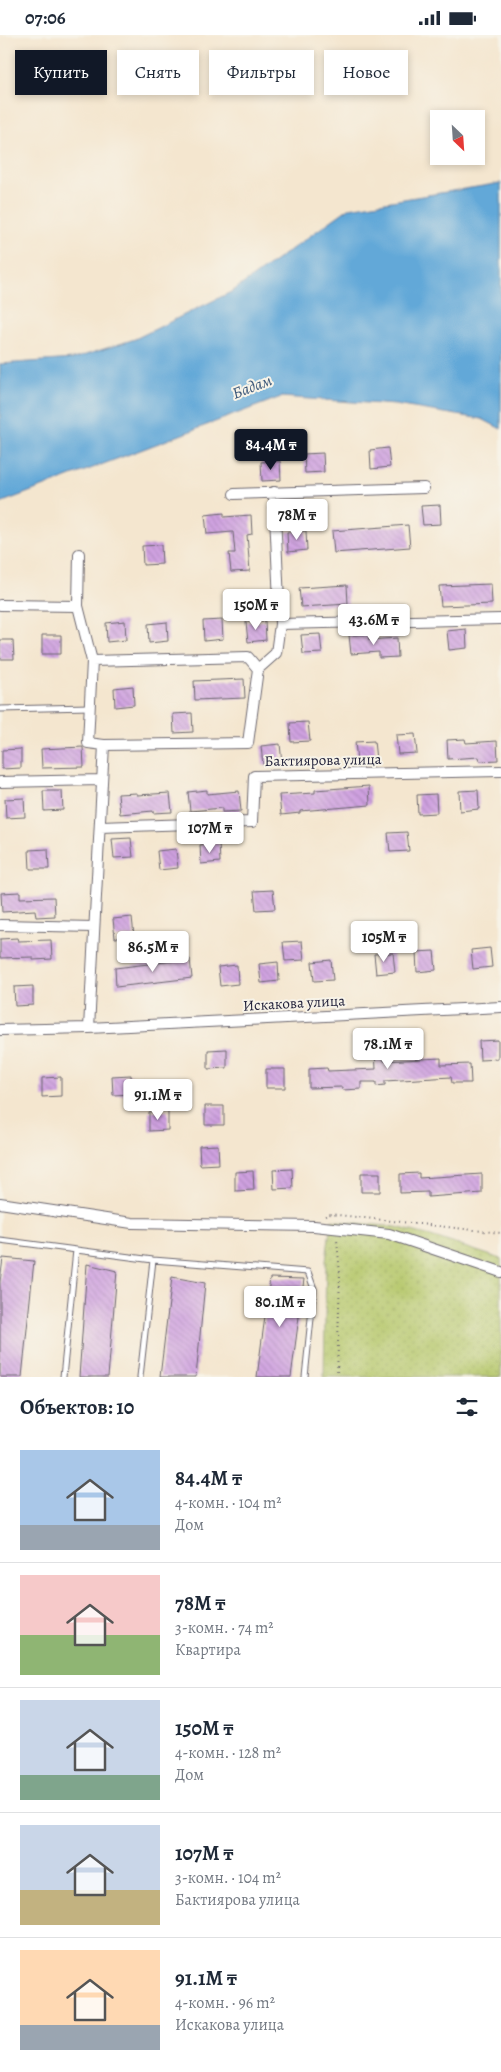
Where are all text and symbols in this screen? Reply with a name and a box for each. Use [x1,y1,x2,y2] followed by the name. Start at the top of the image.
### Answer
[25,5,66,31] text: 07:06
[15,50,107,95] chip: Купить
[117,50,199,95] chip: Снять
[209,50,314,95] chip: Фильтры
[324,50,408,95] chip: Новое
[430,110,485,165] north arrow
[430,110,485,165] map controls
[229,369,275,405] water label: Бадам
[225,429,317,471] pin: 84.4M ₸
[245,434,297,456] text: 84.4M ₸
[262,499,332,541] pin: 78M ₸
[278,504,316,526] text: 78M ₸
[215,589,297,631] pin: 150M ₸
[234,594,278,616] text: 150M ₸
[328,603,420,646] pin: 43.6M ₸
[349,609,399,631] text: 43.6M ₸
[264,749,382,771] street label: Бактиярова улица
[169,811,251,854] pin: 107M ₸
[188,817,232,839] text: 107M ₸
[343,921,425,963] pin: 105M ₸
[362,926,406,948] text: 105M ₸
[107,931,199,973] pin: 86.5M ₸
[128,936,178,958] text: 86.5M ₸
[242,990,346,1016] street label: Искакова улица
[342,1027,434,1070] pin: 78.1M ₸
[364,1033,412,1055] text: 78.1M ₸
[112,1079,204,1121] pin: 91.1M ₸
[134,1084,182,1106] text: 91.1M ₸
[234,1285,326,1328] pin: 80.1M ₸
[255,1291,305,1313] text: 80.1M ₸
[20,1393,134,1421] text: Объектов: 10
[453,1393,481,1421] icon: filters
[175,1464,242,1492] text: 84.4M ₸
[60,1470,120,1530] icon: home
[175,1492,282,1514] text: 4-комн. · 104 m²
[175,1514,204,1536] text: Дом
[175,1589,226,1617] text: 78M ₸
[60,1595,120,1655] icon: home
[175,1617,274,1639] text: 3-комн. · 74 m²
[175,1639,241,1661] text: Квартира
[175,1714,234,1742] text: 150M ₸
[60,1720,120,1780] icon: home
[175,1742,281,1764] text: 4-комн. · 128 m²
[175,1764,204,1786] text: Дом
[175,1839,234,1867] text: 107M ₸
[60,1845,120,1905] icon: home
[175,1867,281,1889] text: 3-комн. · 104 m²
[175,1889,300,1911] text: Бактиярова улица
[175,1964,237,1992] text: 91.1M ₸
[60,1970,120,2030] icon: home
[175,1992,275,2014] text: 4-комн. · 96 m²
[175,2014,284,2036] text: Искакова улица

